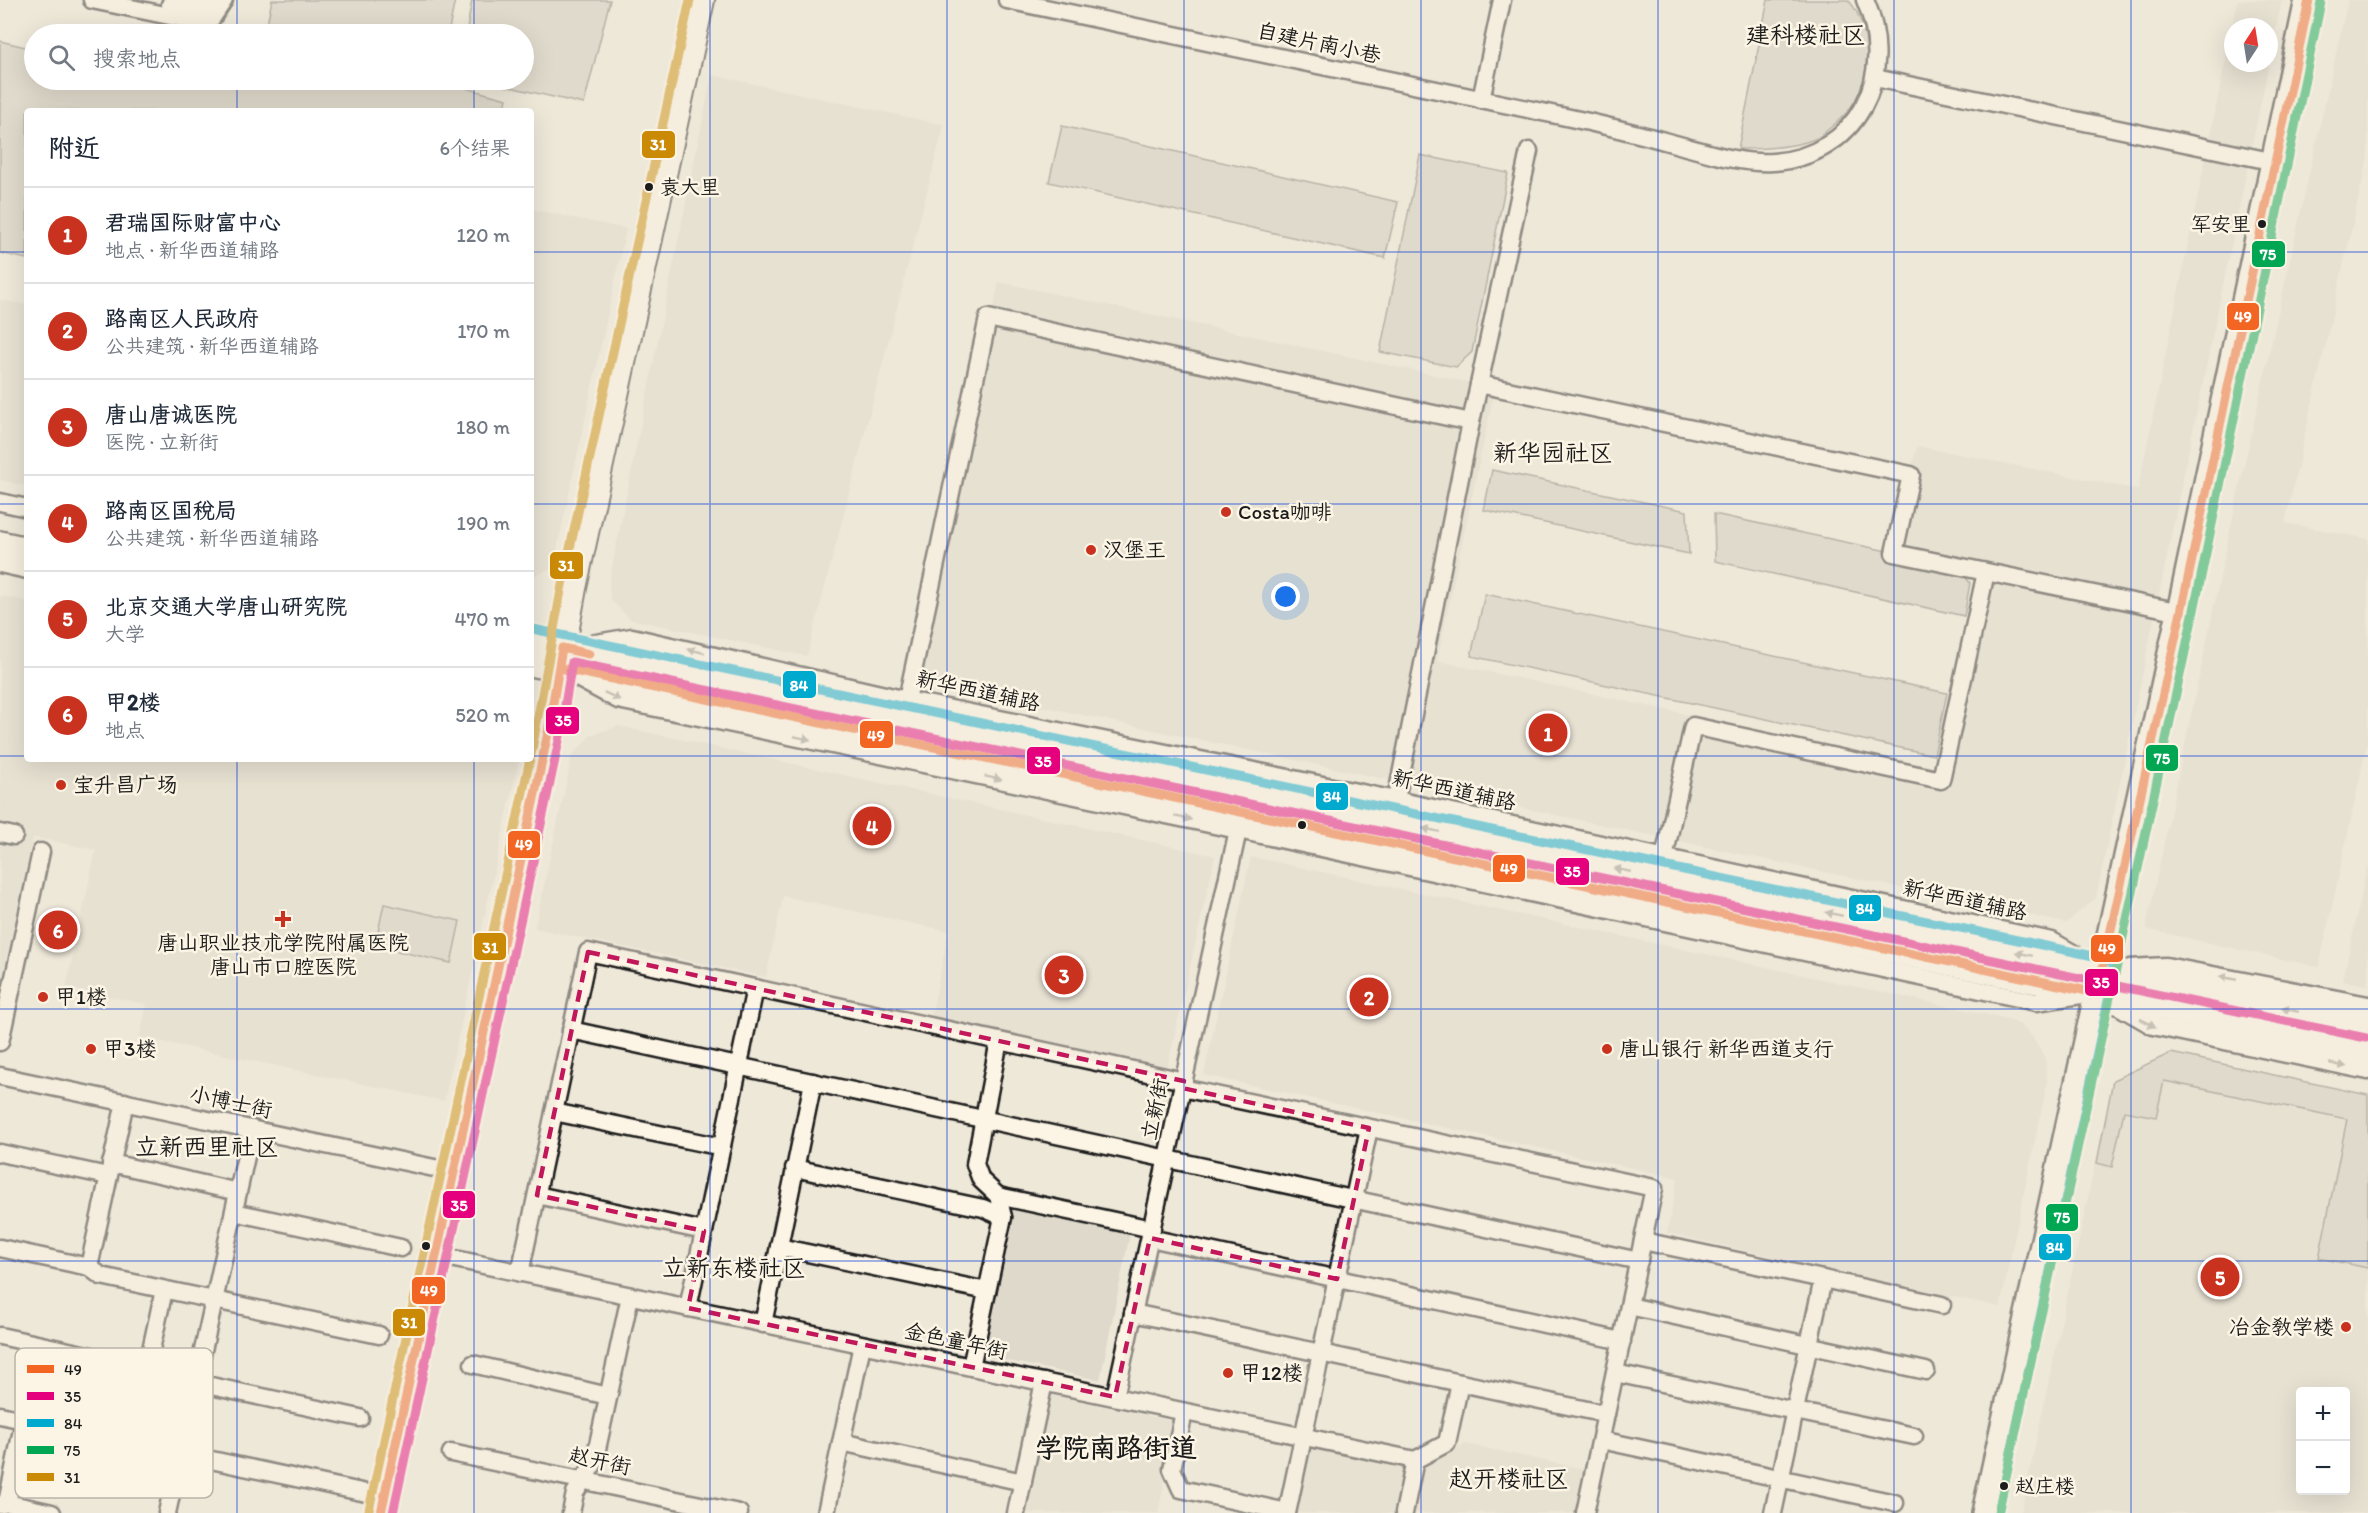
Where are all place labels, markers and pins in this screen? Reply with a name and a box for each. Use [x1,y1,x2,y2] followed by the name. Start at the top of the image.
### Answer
[660,175,720,199] place label: 袁大里
[643,181,655,193] marker: 袁大里
[2191,212,2251,236] place label: 军安里
[2256,218,2268,230] marker: 军安里
[1238,499,1332,524] place label: Costa咖啡
[1219,505,1233,519] marker: Costa咖啡
[1103,537,1166,562] place label: 汉堡王
[1084,543,1098,557] marker: 汉堡王
[1528,710,1568,756] pin: 1
[73,772,178,797] place label: 宝升昌广场
[54,778,68,792] marker: 宝升昌广场
[852,804,892,848] pin: 4
[1296,819,1308,831] unlabelled marker
[38,908,78,952] pin: 6
[274,910,292,928] marker: 唐山职业技术学院附属医院 唐山市口腔医院
[157,930,409,979] place label: 唐山职业技术学院附属医院 唐山市口腔医院
[1044,952,1084,998] pin: 3
[1350,974,1388,1020] pin: 2
[55,984,107,1009] place label: 甲1楼
[36,990,50,1004] marker: 甲1楼
[103,1036,156,1061] place label: 甲3楼
[1619,1036,1834,1061] place label: 唐山银行 新华西道支行
[84,1042,98,1056] marker: 甲3楼
[1600,1042,1614,1056] marker: 唐山银行 新华西道支行
[420,1240,432,1252] unlabelled marker
[2200,1254,2240,1300] pin: 5
[2229,1314,2334,1339] place label: 冶金教学楼
[2339,1320,2353,1334] marker: 冶金教学楼
[1240,1360,1303,1385] place label: 甲12楼
[1221,1366,1235,1380] marker: 甲12楼
[2015,1474,2075,1498] place label: 赵庄楼
[1998,1480,2010,1492] marker: 赵庄楼

